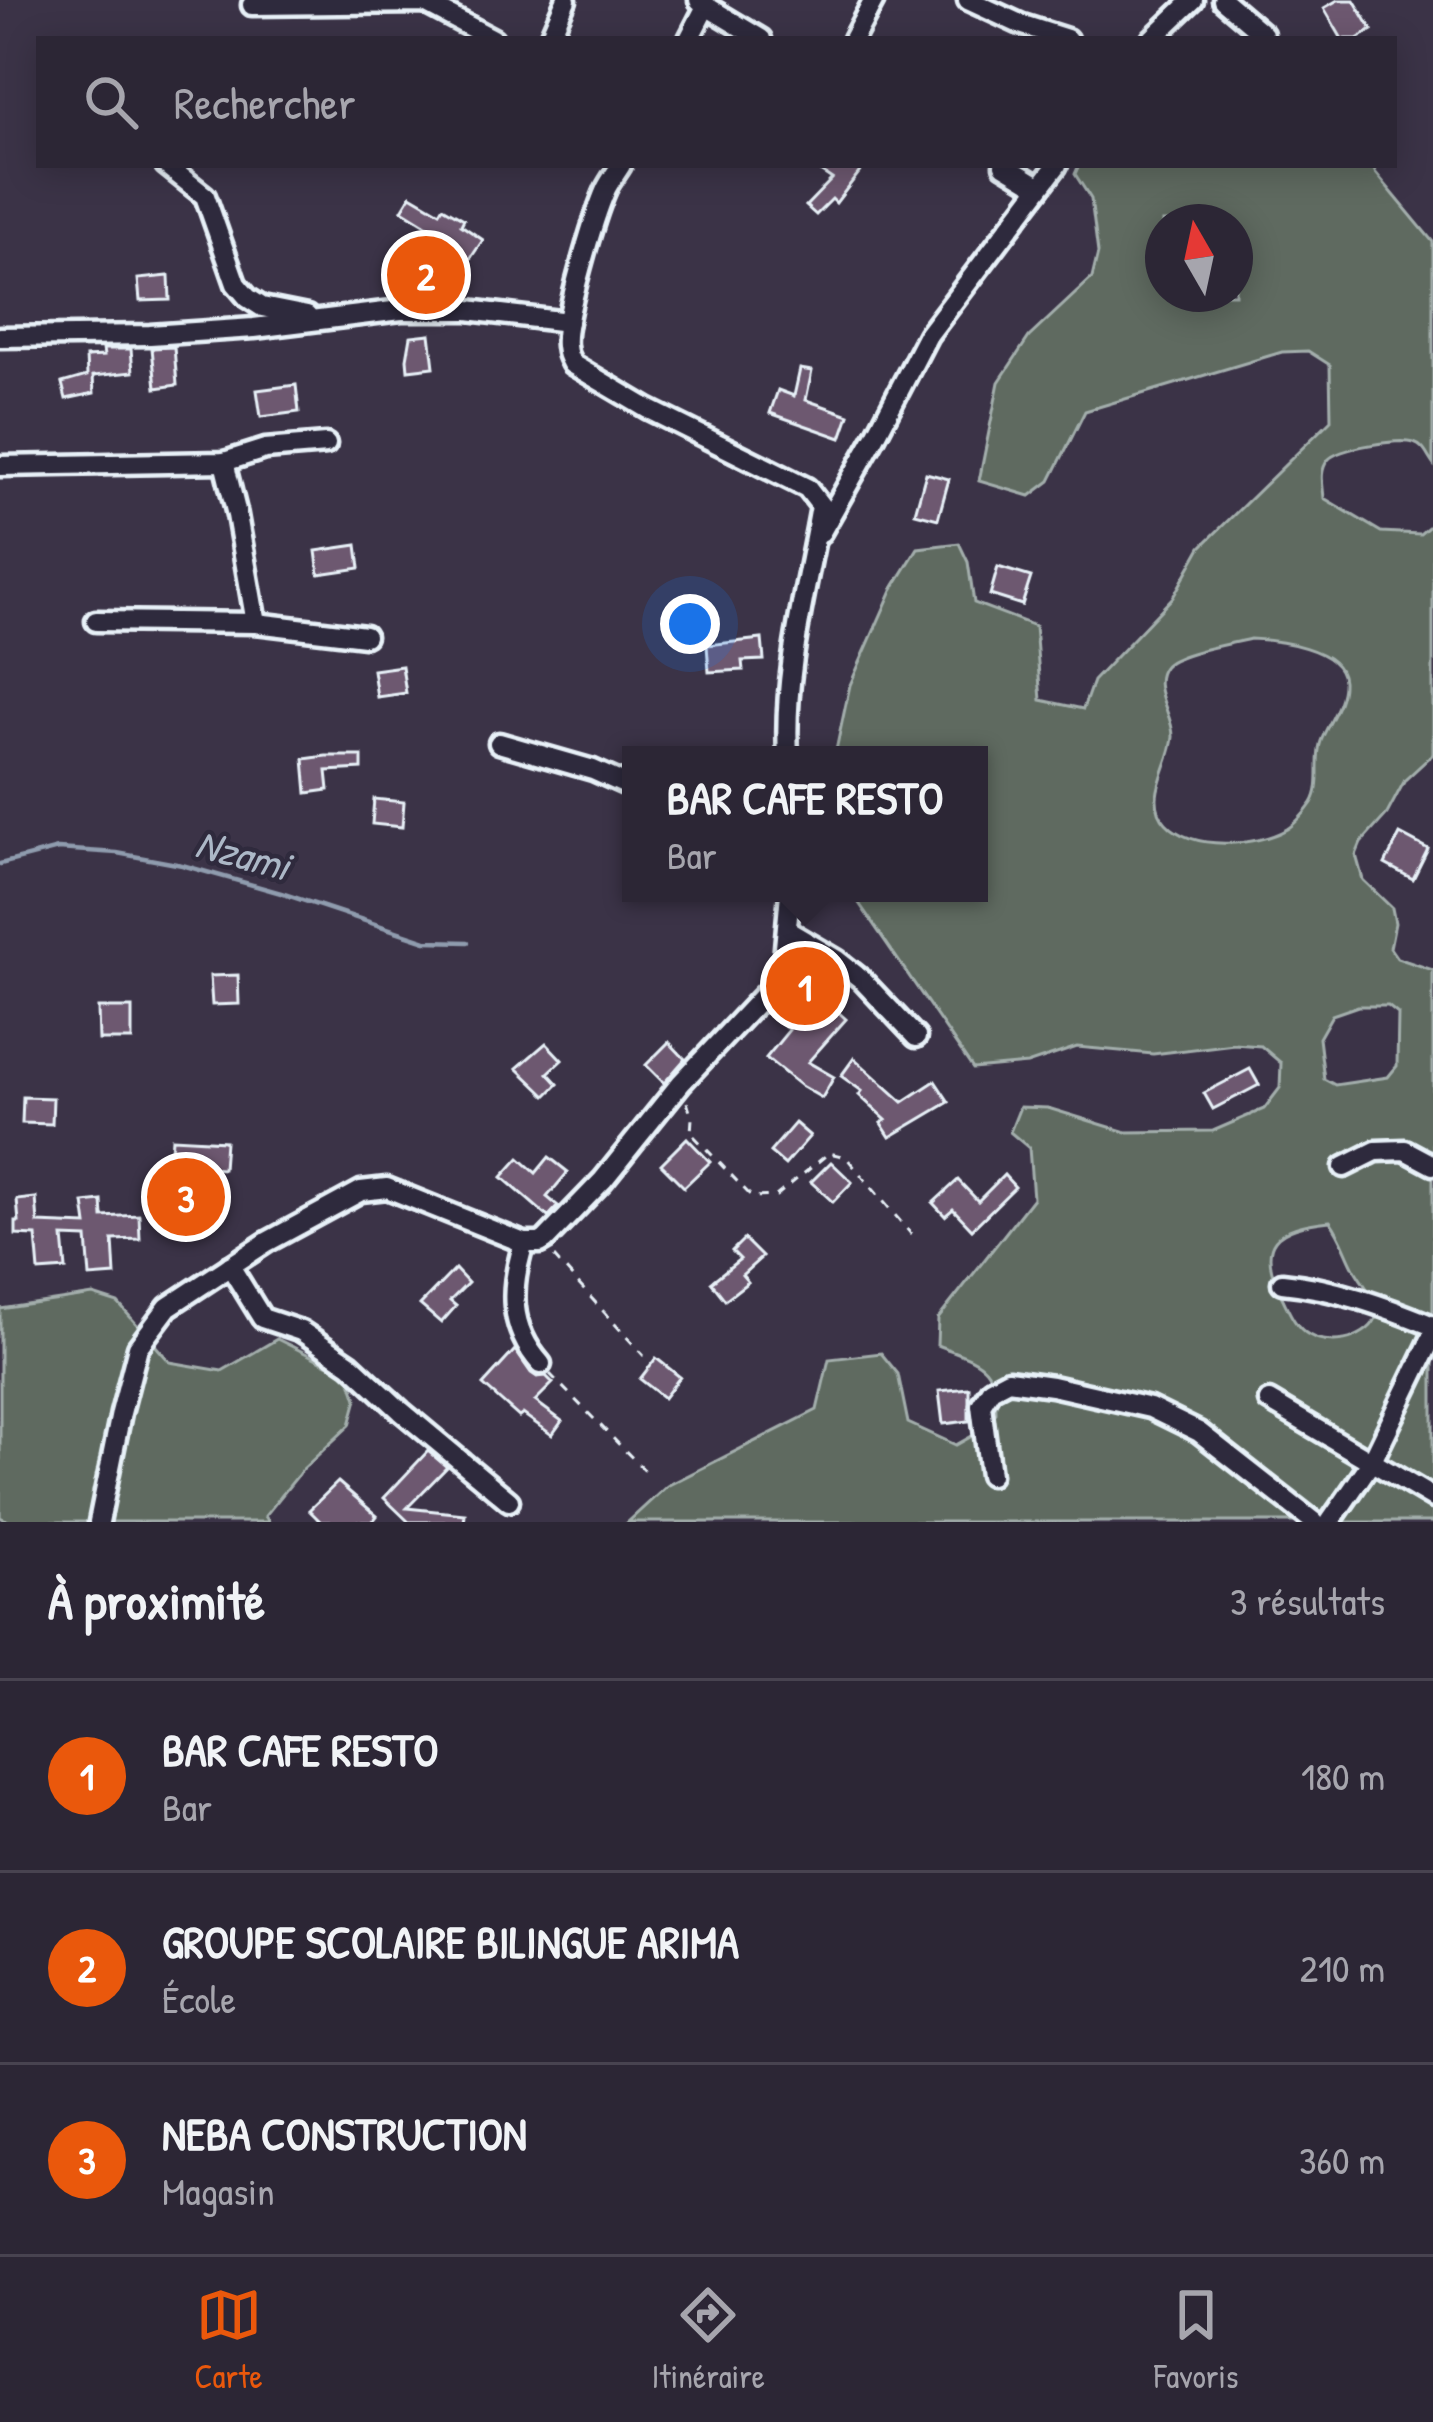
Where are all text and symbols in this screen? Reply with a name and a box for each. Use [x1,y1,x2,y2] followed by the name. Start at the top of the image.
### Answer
[36,36,1397,168] search box
[78,69,144,135] icon: search
[174,72,356,133] text: Rechercher
[1145,204,1253,312] north arrow
[387,230,465,320] pin: 2
[660,594,720,654] your location
[622,746,988,902] popup
[667,767,943,828] text: BAR CAFE RESTO
[190,814,300,894] water label: Nzami
[667,828,717,881] text: Bar
[766,941,844,1031] pin: 1
[147,1152,225,1242] pin: 3
[48,1566,265,1635] text: À proximité
[1230,1574,1385,1627] text: 3 résultats
[162,1719,438,1780] text: BAR CAFE RESTO
[80,1749,94,1802] text: 1
[1301,1749,1385,1802] text: 180 m
[162,1780,212,1833] text: Bar
[162,1911,739,1972] text: GROUPE SCOLAIRE BILINGUE ARIMA
[78,1941,96,1994] text: 2
[1300,1941,1385,1994] text: 210 m
[162,1972,236,2025] text: École
[162,2103,527,2164] text: NEBA CONSTRUCTION
[78,2133,96,2186] text: 3
[1299,2133,1385,2186] text: 360 m
[162,2164,275,2217] text: Magasin
[194,2282,263,2398] tab: Carte
[652,2282,765,2398] tab: Itinéraire
[1154,2282,1239,2398] tab: Favoris

